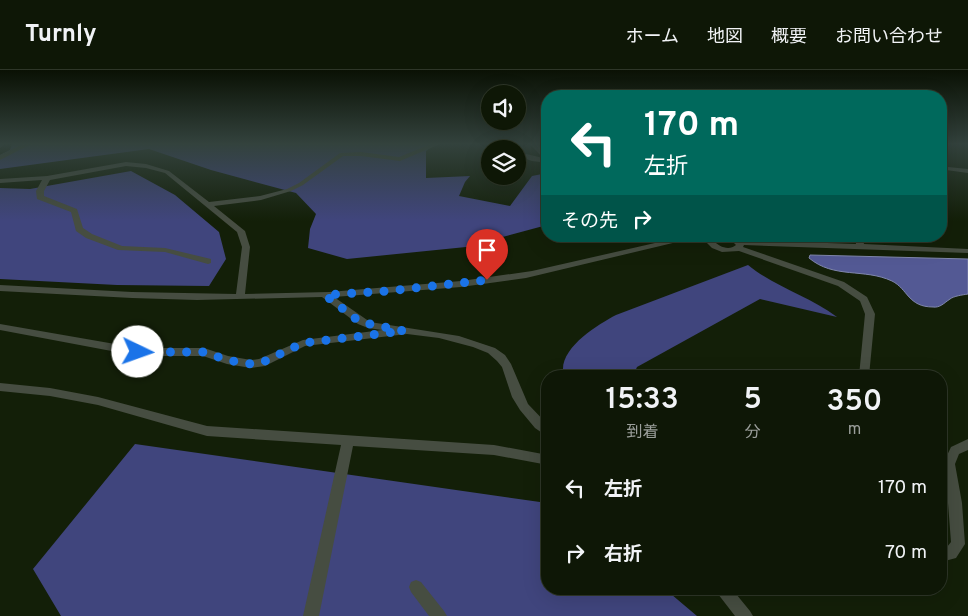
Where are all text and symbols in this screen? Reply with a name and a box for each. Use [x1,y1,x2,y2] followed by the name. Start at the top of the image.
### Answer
[25,20,97,50] text: Turnly
[626,26,679,49] text: ホーム
[707,26,743,49] text: 地図
[771,26,807,49] text: 概要
[835,26,943,49] text: お問い合わせ
[481,85,526,185] map controls
[481,85,526,130] button: sound
[644,104,739,148] text: 170 m
[561,110,626,175] icon: left
[481,140,526,185] button: layers
[644,154,688,181] text: 左折
[628,205,656,233] icon: right
[561,210,618,234] text: その先
[466,229,508,280] pin
[473,236,501,264] icon: arrive
[111,325,163,377] position arrow
[606,382,679,419] text: 15:33
[743,382,762,419] text: 5
[826,384,882,421] text: 350
[848,420,861,440] text: m
[626,423,658,443] text: 到着
[745,423,761,443] text: 分
[561,474,589,502] icon: left
[878,476,927,500] text: 170 m
[604,478,642,502] text: 左折
[561,539,589,567] icon: right
[885,541,927,565] text: 70 m
[604,543,642,567] text: 右折

